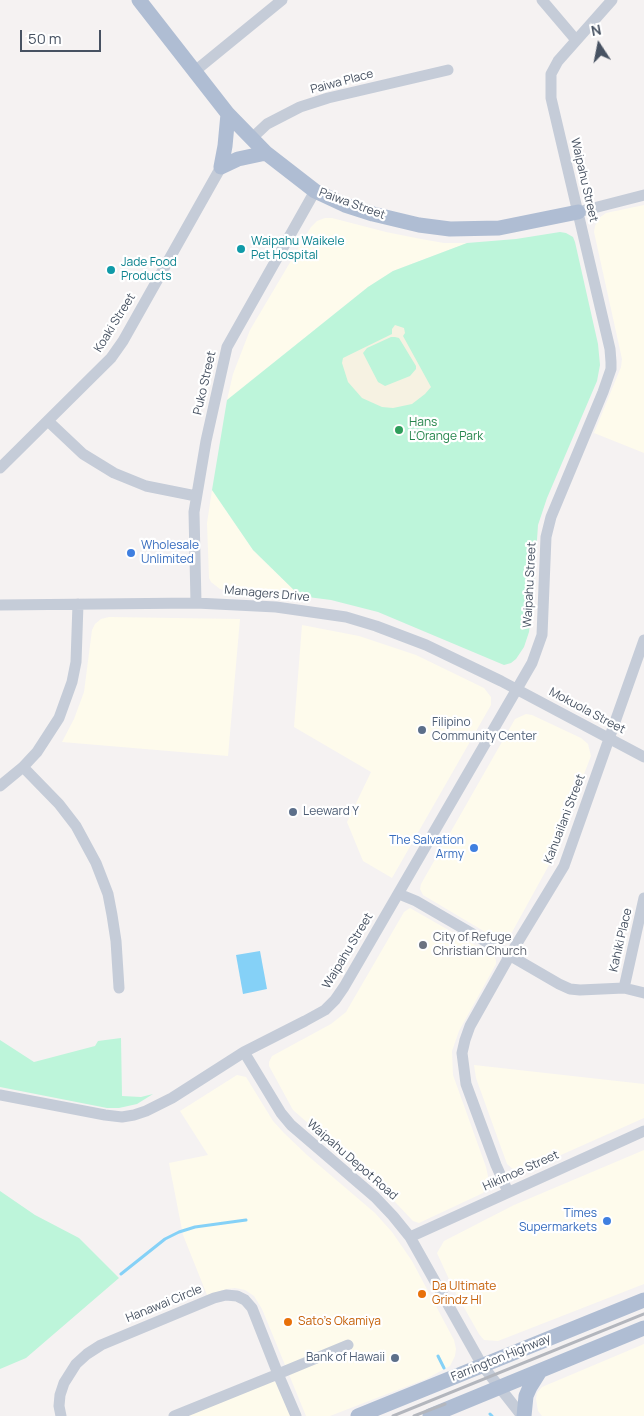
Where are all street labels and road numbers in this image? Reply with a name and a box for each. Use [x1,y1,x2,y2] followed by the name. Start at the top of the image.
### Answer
[309,67,375,97] street label: Paiwa Place
[567,137,601,223] street label: Waipahu Street
[317,185,387,223] street label: Paiwa Street
[91,291,139,355] street label: Koaki Street
[191,350,219,416] street label: Puko Street
[521,542,539,628] street label: Waipahu Street
[224,583,310,605] street label: Managers Drive
[546,685,628,737] street label: Mokuola Street
[541,772,589,866] street label: Kahuailani Street
[607,907,635,973] street label: Kahiki Place
[320,911,376,991] street label: Waipahu Street
[304,1117,400,1203] street label: Waipahu Depot Road
[481,1148,561,1194] street label: Hikimoe Street
[124,1282,204,1326] street label: Hanawai Circle
[449,1331,553,1385] street label: Farrington Highway

